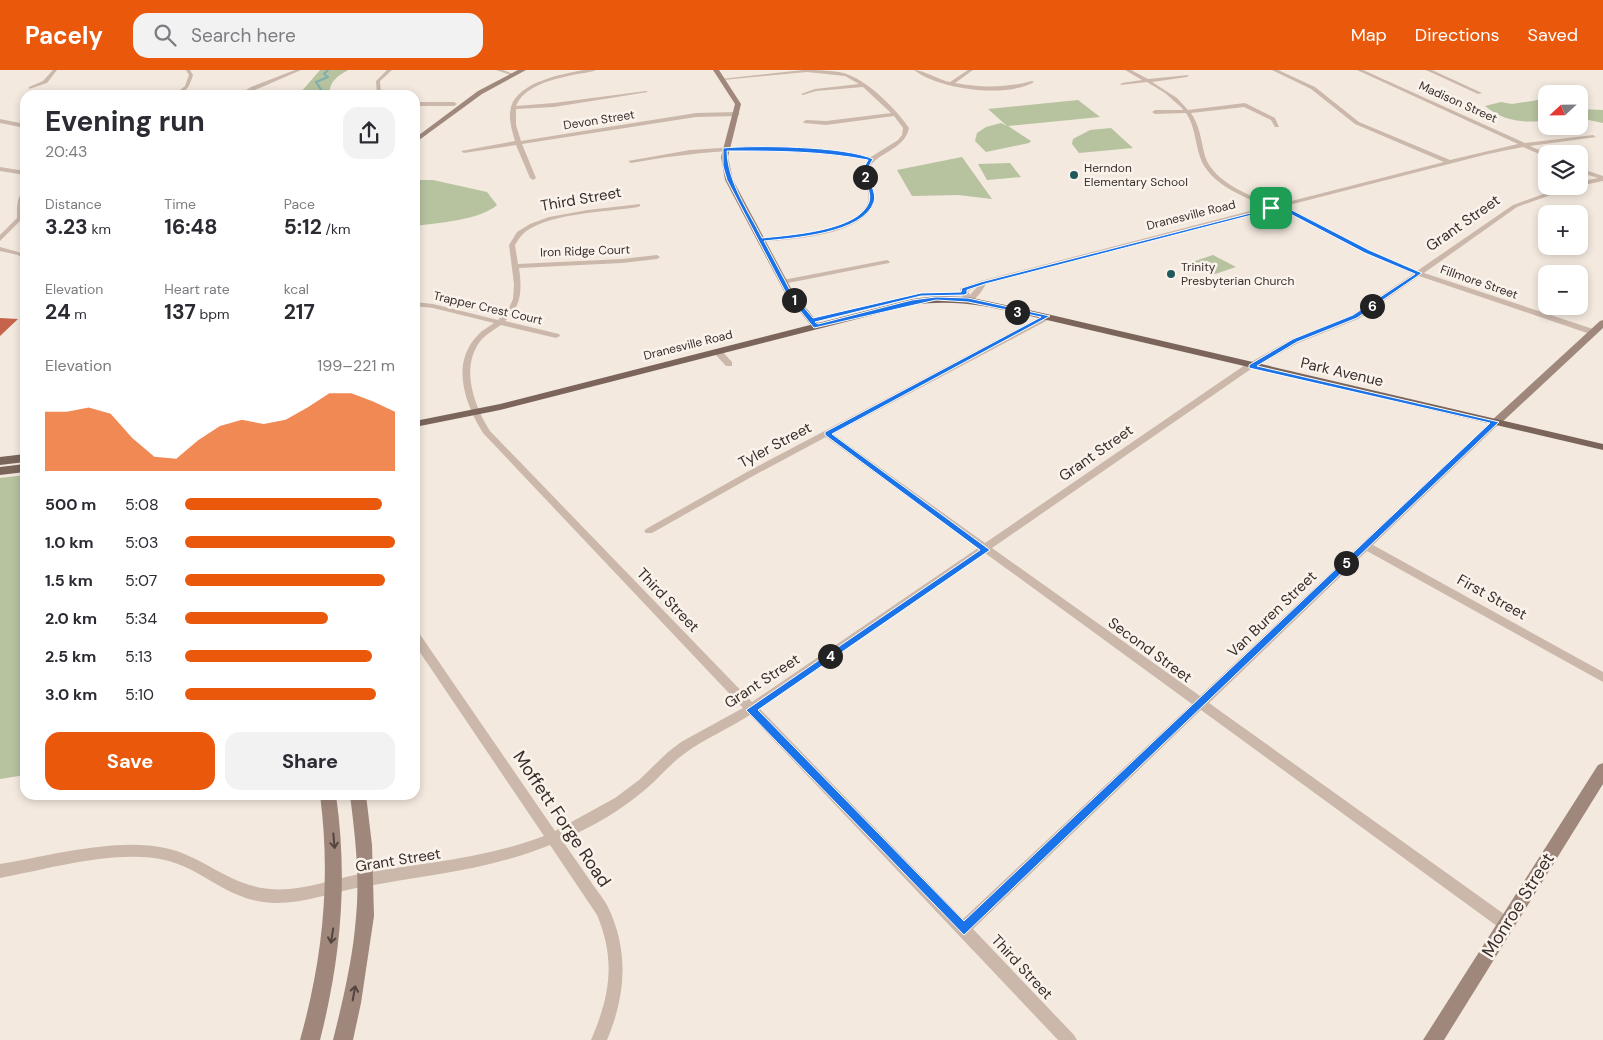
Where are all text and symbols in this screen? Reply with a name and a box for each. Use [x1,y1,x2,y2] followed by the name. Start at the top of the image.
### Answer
[133,13,483,58] search box
[25,20,103,51] text: Pacely
[151,21,179,49] icon: search
[191,23,296,48] text: Search here
[1351,23,1387,47] text: Map
[1415,23,1500,47] text: Directions
[1528,23,1578,47] text: Saved
[1416,78,1500,127] street label: Madison Street
[1538,85,1588,135] north arrow
[1538,85,1588,315] map controls
[45,103,205,140] text: Evening run
[562,106,636,134] street label: Devon Street
[343,107,395,159] button: share
[45,141,87,162] text: 20:43
[1538,145,1588,195] button: layers
[1084,160,1188,190] place label: Herndon Elementary School
[852,164,878,190] pin: 2
[861,168,870,186] text: 2
[1068,169,1080,181] marker: Herndon Elementary School
[539,182,623,216] street label: Third Street
[1250,187,1292,229] pin
[1422,190,1504,256] street label: Grant Street
[1257,194,1285,222] icon: arrive
[45,195,102,213] text: Distance
[164,195,196,213] text: Time
[284,195,315,213] text: Pace
[1145,196,1237,234] street label: Dranesville Road
[1538,205,1588,255] button: +
[45,213,88,241] text: 3.23
[164,213,218,241] text: 16:48
[284,213,322,241] text: 5:12
[88,220,111,238] text: km
[322,220,351,238] text: /km
[540,241,631,261] street label: Iron Ridge Court
[1181,259,1294,289] place label: Trinity Presbyterian Church
[1438,261,1520,303] street label: Fillmore Street
[1538,265,1588,315] button: −
[1165,268,1177,280] marker: Trinity Presbyterian Church
[45,280,103,298] text: Elevation
[164,280,230,298] text: Heart rate
[284,280,309,298] text: kcal
[432,288,544,328] street label: Trapper Crest Court
[782,288,806,312] pin: 1
[792,291,797,309] text: 1
[1360,294,1384,318] pin: 6
[1368,297,1377,315] text: 6
[45,298,71,326] text: 24
[164,298,196,326] text: 137
[284,298,315,326] text: 217
[1004,300,1030,324] pin: 3
[1013,303,1022,321] text: 3
[71,305,87,323] text: m
[196,305,230,323] text: bpm
[642,326,734,364] street label: Dranesville Road
[1299,353,1385,391] street label: Park Avenue
[45,355,112,376] text: Elevation
[317,355,395,376] text: 199–221 m
[735,417,815,473] street label: Tyler Street
[1055,420,1137,486] street label: Grant Street
[45,494,96,515] text: 500 m
[125,494,159,515] text: 5:08
[45,532,94,553] text: 1.0 km
[125,532,158,553] text: 5:03
[1334,550,1358,576] pin: 5
[1342,554,1351,572] text: 5
[632,564,704,636] street label: Third Street
[1223,566,1321,662] street label: Van Buren Street
[45,570,93,591] text: 1.5 km
[125,570,157,591] text: 5:07
[1454,570,1531,624] street label: First Street
[45,608,97,629] text: 2.0 km
[125,608,157,629] text: 5:34
[1104,613,1196,687] street label: Second Street
[818,644,842,668] pin: 4
[45,646,96,667] text: 2.5 km
[125,646,152,667] text: 5:13
[826,647,835,665] text: 4
[720,649,804,713] street label: Grant Street
[45,684,97,705] text: 3.0 km
[125,684,154,705] text: 5:10
[45,732,215,790] button: Save
[225,732,395,790] button: Share
[507,746,617,892] street label: Moffett Forge Road
[329,833,338,849] one-way arrow
[354,843,442,877] street label: Grant Street
[1476,848,1560,962] street label: Monroe Street
[326,927,336,943] one-way arrow
[987,930,1057,1004] street label: Third Street
[349,985,359,1001] one-way arrow

